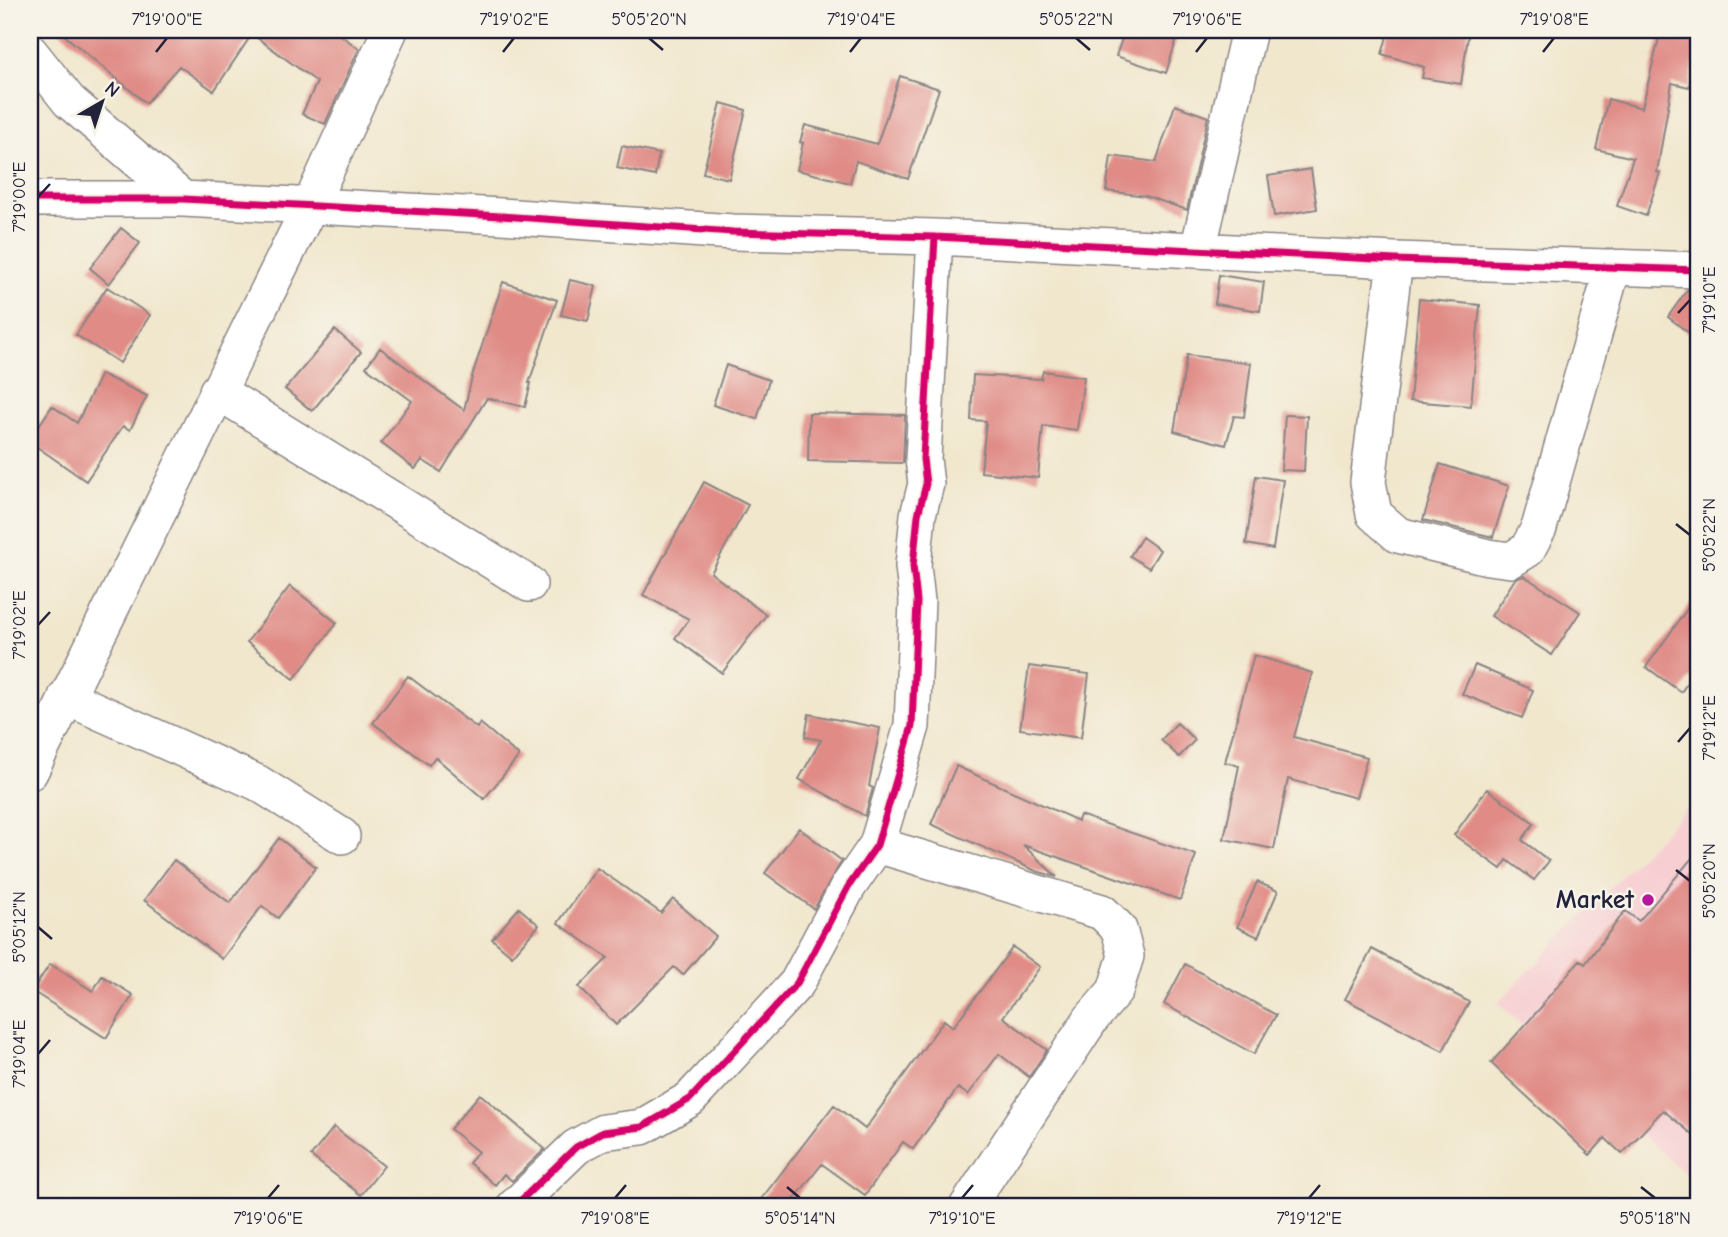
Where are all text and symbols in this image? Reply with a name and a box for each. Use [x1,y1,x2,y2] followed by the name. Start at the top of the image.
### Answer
[132,9,203,30] text: 7°19'00"E
[479,9,549,30] text: 7°19'02"E
[611,9,687,30] text: 5°05'20"N
[827,9,895,30] text: 7°19'04"E
[1039,9,1113,30] text: 5°05'22"N
[1172,9,1242,30] text: 7°19'06"E
[1519,9,1589,30] text: 7°19'08"E
[66,66,136,136] north arrow
[100,77,124,102] text: N
[9,161,30,232] text: 7°19'00"E
[1699,266,1720,334] text: 7°19'10"E
[1699,498,1720,572] text: 5°05'22"N
[9,590,30,660] text: 7°19'02"E
[1699,695,1720,761] text: 7°19'12"E
[1699,843,1720,919] text: 5°05'20"N
[1556,885,1634,915] place label: Market
[9,891,30,963] text: 5°05'12"N
[1640,892,1656,908] marker: Market
[9,1020,30,1088] text: 7°19'04"E
[233,1208,303,1229] text: 7°19'06"E
[580,1208,650,1229] text: 7°19'08"E
[764,1208,836,1229] text: 5°05'14"N
[928,1208,996,1229] text: 7°19'10"E
[1276,1208,1342,1229] text: 7°19'12"E
[1619,1208,1691,1229] text: 5°05'18"N

